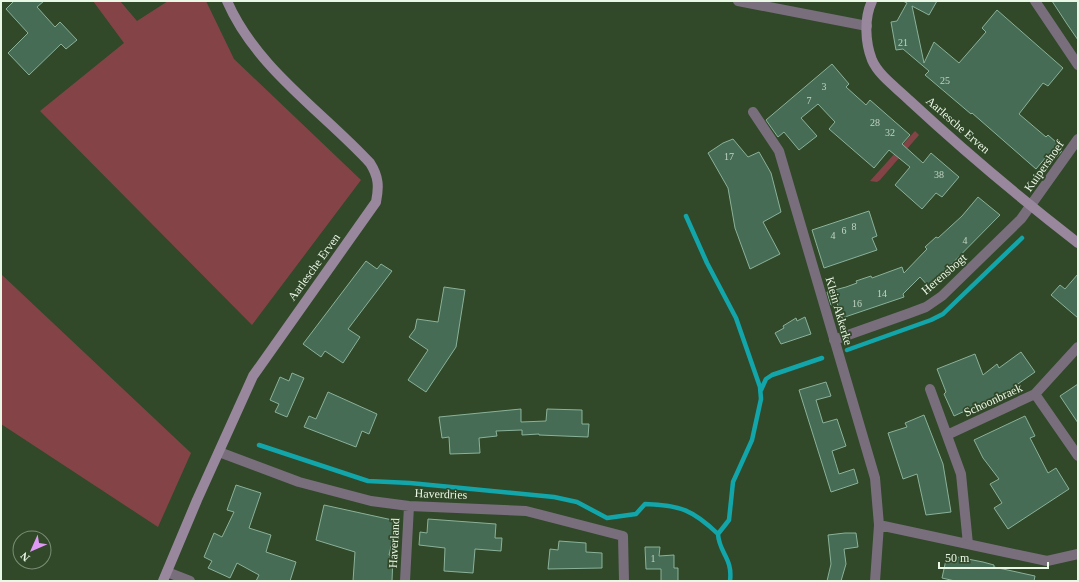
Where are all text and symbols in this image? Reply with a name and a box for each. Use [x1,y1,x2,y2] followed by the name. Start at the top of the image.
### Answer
[898,37,908,48] house number: 21
[940,75,950,86] house number: 25
[822,81,827,92] house number: 3
[923,94,993,156] street label: Aarlesche Erven
[807,95,812,106] house number: 7
[870,117,880,128] house number: 28
[885,127,895,138] house number: 32
[1021,138,1067,194] street label: Kuipershoef
[724,151,734,162] house number: 17
[934,169,944,180] house number: 38
[852,221,857,232] house number: 8
[842,225,847,236] house number: 6
[831,230,836,241] house number: 4
[285,231,343,303] street label: Aarlesche Erven
[963,235,968,246] house number: 4
[919,250,970,297] street label: Herensbogt
[823,275,855,347] street label: Klein Akkerke
[877,288,887,299] house number: 14
[852,298,862,309] house number: 16
[962,380,1024,420] street label: Schoonbraek
[414,486,468,502] street label: Haverdries
[386,518,402,568] street label: Haverland
[12,530,52,570] north arrow
[939,544,1048,570] scale bar
[18,550,32,564] text: N
[945,551,970,565] text: 50 m
[651,553,656,564] house number: 1

